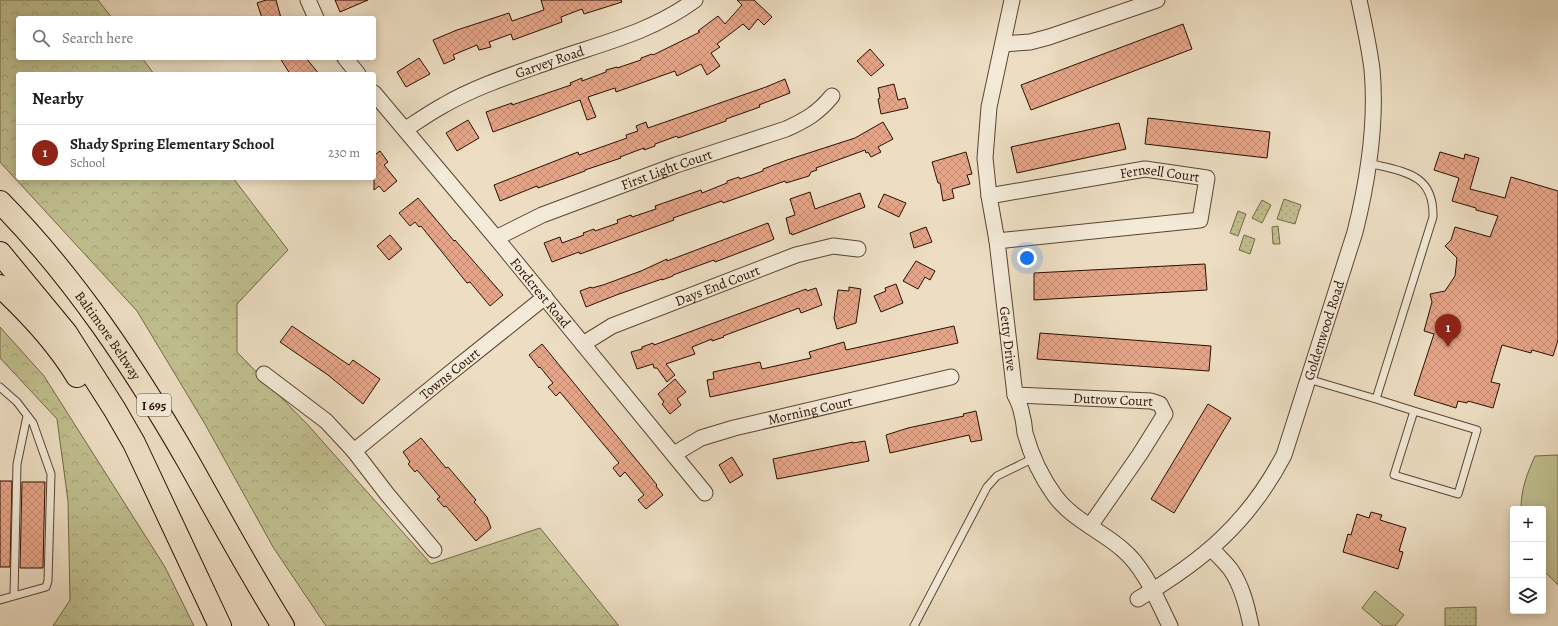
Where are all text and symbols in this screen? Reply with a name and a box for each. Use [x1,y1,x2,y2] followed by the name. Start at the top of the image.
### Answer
[16,16,376,60] search box
[30,27,52,49] icon: search
[62,28,133,48] text: Search here
[513,41,587,83] street label: Garvey Road
[32,87,83,110] text: Nearby
[70,134,274,154] text: Shady Spring Elementary School
[43,144,47,161] text: 1
[328,144,360,161] text: 230 m
[618,145,715,195] street label: First Light Court
[70,154,105,171] text: School
[1118,160,1201,187] street label: Fernsell Court
[1017,248,1037,268] your location
[506,254,575,332] street label: Fordcrest Road
[672,261,763,311] street label: Days End Court
[1299,278,1349,383] street label: Goldenwood Road
[70,287,146,384] street label: Baltimore Beltway
[995,305,1021,372] street label: Getty Drive
[1435,314,1461,347] pin: 1
[416,343,484,404] street label: Towns Court
[1073,389,1154,411] street label: Dutrow Court
[766,391,855,430] street label: Morning Court
[137,394,171,416] road number: I 695
[1510,506,1546,614] map controls
[1510,506,1546,542] button: +
[1510,542,1546,578] button: −
[1510,578,1546,614] button: layers

